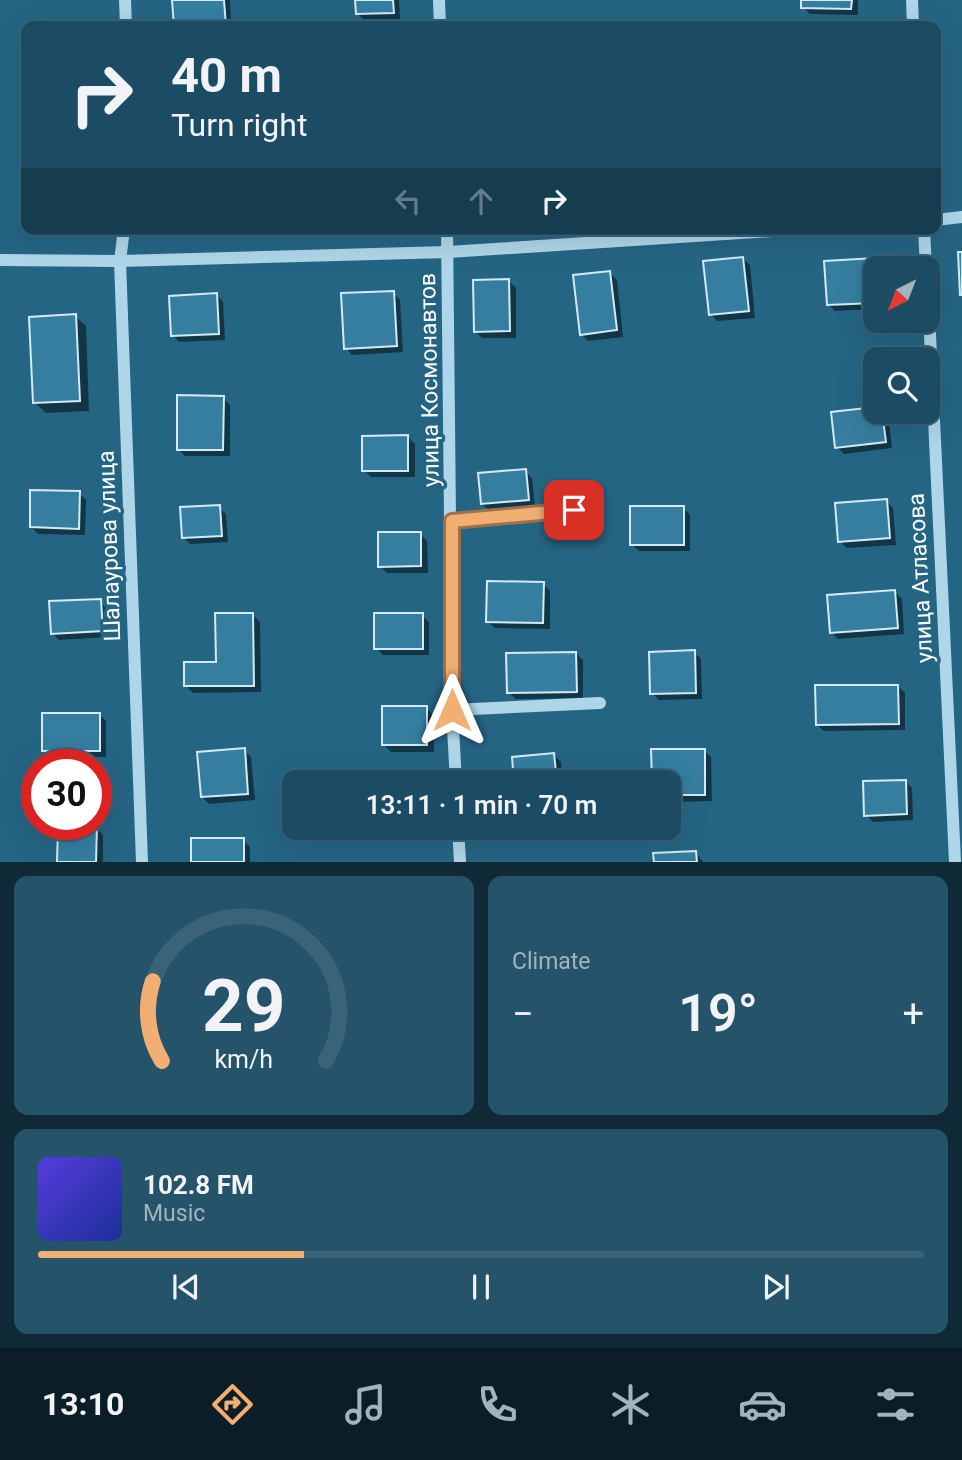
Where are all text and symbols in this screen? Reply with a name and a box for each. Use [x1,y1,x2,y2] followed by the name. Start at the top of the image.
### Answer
[171,47,282,104] text: 40 m
[56,49,147,140] icon: right
[171,106,307,144] text: Turn right
[389,182,427,220] icon: left
[462,182,500,220] icon: ahead
[535,182,573,220] icon: right
[863,256,940,332] north arrow
[863,256,940,424] map controls
[414,273,445,487] street label: улица Космонавтов
[863,347,940,424] button: search
[93,450,126,642] street label: Шалаурова улица
[544,480,604,540] pin
[555,491,593,529] icon: arrive
[903,492,938,664] street label: улица Атласова
[415,673,489,747] position arrow
[21,749,112,840] speed limit sign: 30
[366,790,597,820] text: 13:11 · 1 min · 70 m
[512,948,591,975] text: Climate
[202,964,286,1050] text: 29
[678,983,758,1044] text: 19°
[512,992,534,1036] text: −
[902,992,924,1036] text: +
[215,1045,273,1074] text: km/h
[143,1170,254,1200] text: 102.8 FM
[143,1200,205,1227] text: Music
[167,1268,205,1306] icon: previous
[462,1268,500,1306] icon: pause
[757,1268,795,1306] icon: next
[208,1380,257,1429] icon: directions
[341,1380,390,1429] icon: music
[473,1380,522,1429] icon: phone
[606,1380,655,1429] icon: climate
[738,1380,787,1429] icon: car
[871,1380,920,1429] icon: filters
[42,1385,124,1423] text: 13:10

